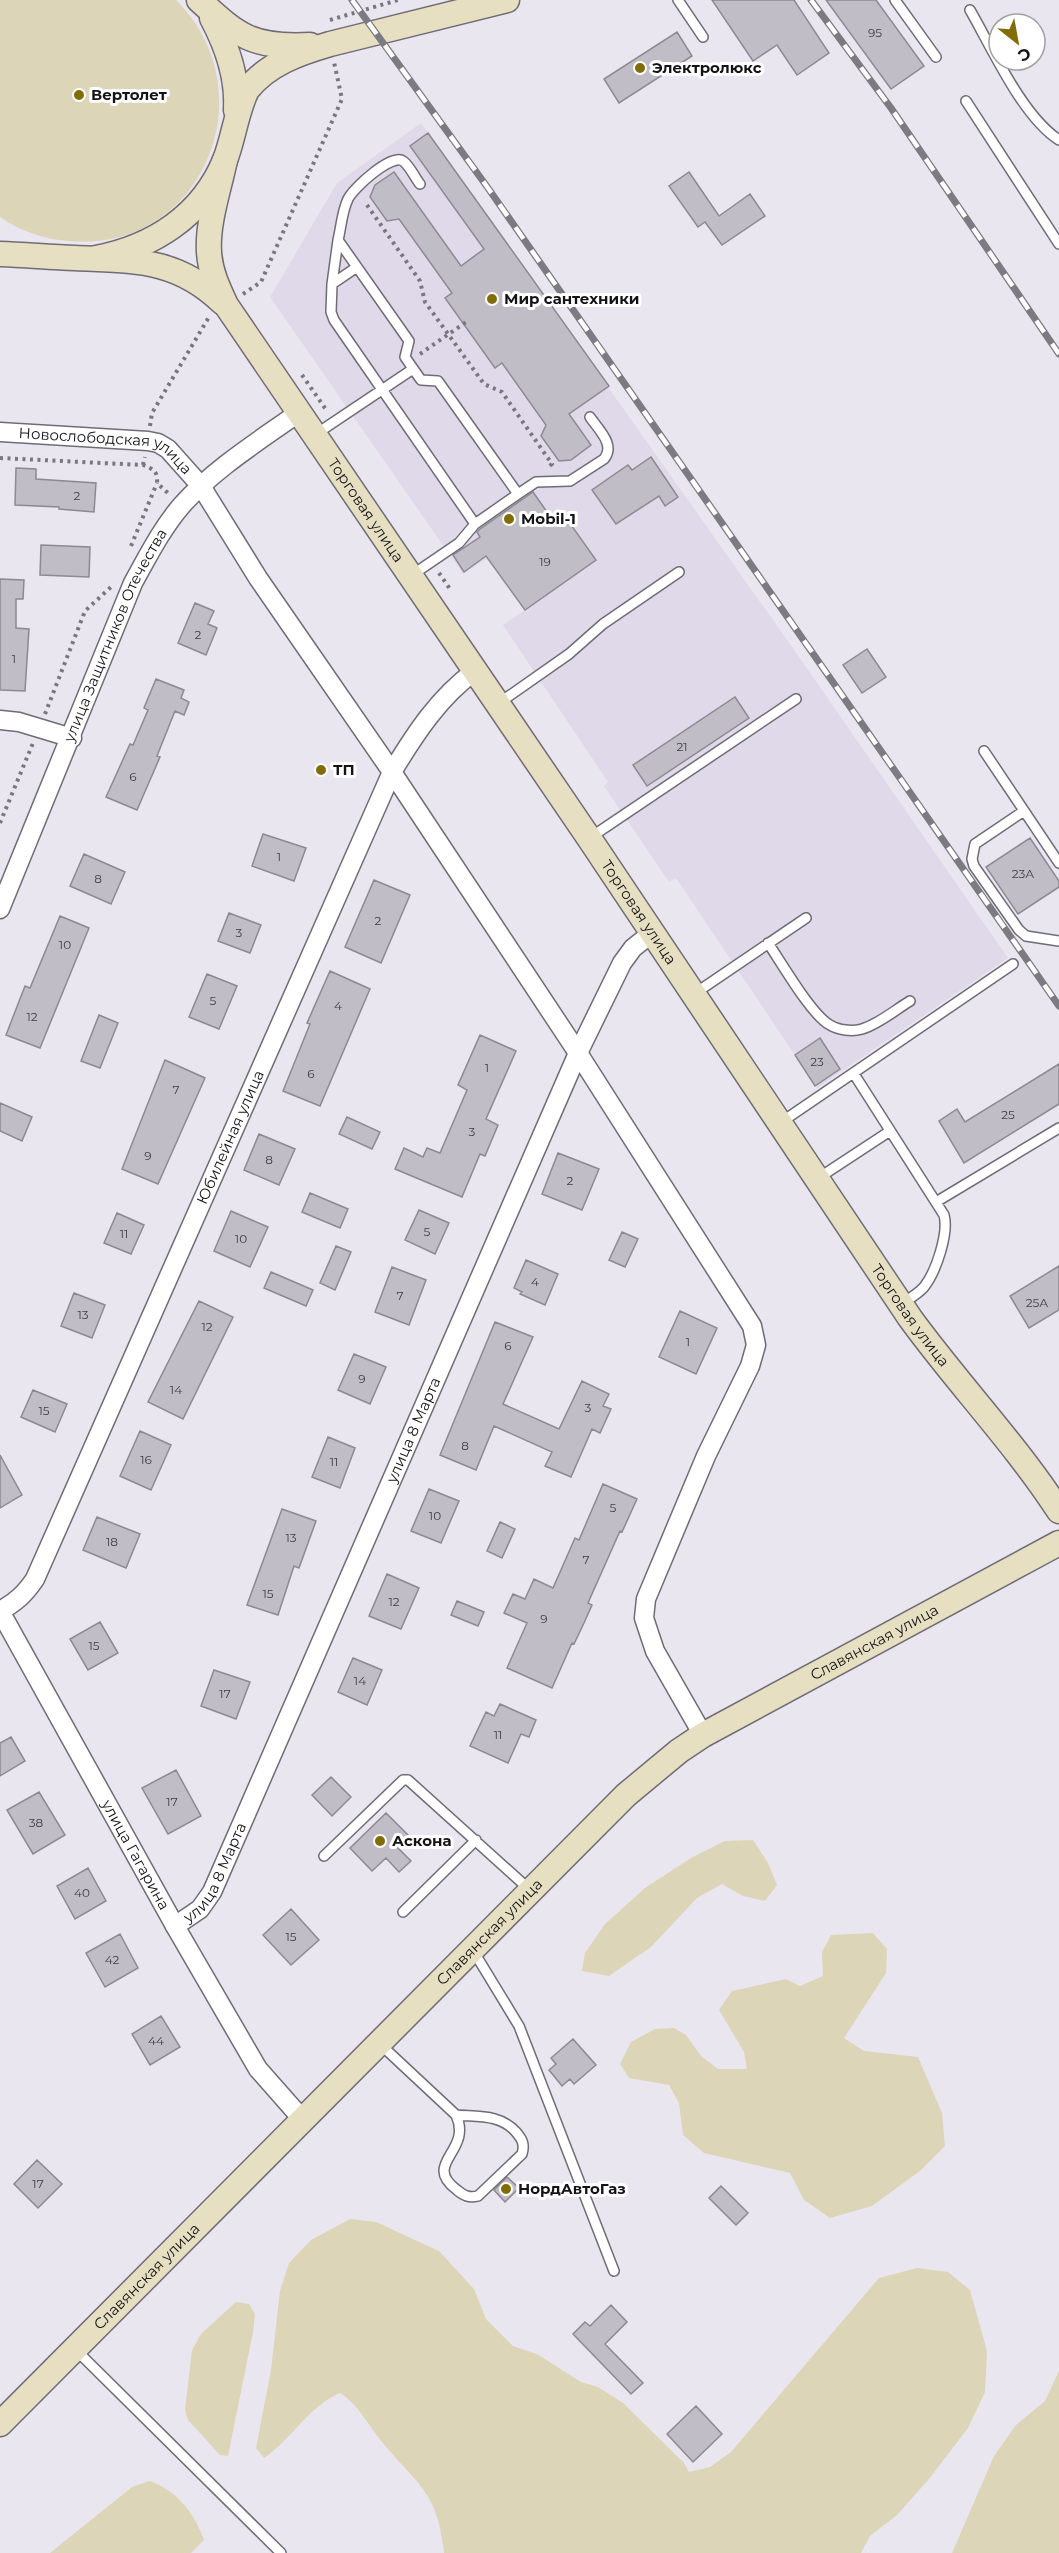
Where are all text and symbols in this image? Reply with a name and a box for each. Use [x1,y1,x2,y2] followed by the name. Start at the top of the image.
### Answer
[987,12,1047,72] north arrow
[868,25,882,40] house number: 95
[1014,43,1034,66] text: С
[652,58,762,77] place label: Электролюкс
[633,61,647,75] marker: Электролюкс
[91,85,167,104] place label: Вертолет
[72,88,86,102] marker: Вертолет
[504,289,639,308] place label: Мир сантехники
[485,292,499,306] marker: Мир сантехники
[18,423,196,478] street label: Новослободская улица
[324,454,408,566] street label: Торговая улица
[74,488,81,503] house number: 2
[521,509,576,528] place label: Mobil-1
[502,512,516,526] marker: Mobil-1
[59,525,171,746] street label: улица Защитников Отечества
[539,554,551,569] house number: 19
[195,627,202,642] house number: 2
[12,651,16,666] house number: 1
[676,739,688,754] house number: 21
[333,760,355,779] place label: ТП
[314,763,328,777] marker: ТП
[129,769,137,784] house number: 6
[277,849,281,864] house number: 1
[597,856,681,968] street label: Торговая улица
[1012,866,1034,881] house number: 23А
[94,871,102,886] house number: 8
[375,913,382,928] house number: 2
[236,925,243,940] house number: 3
[59,937,71,952] house number: 10
[210,993,217,1008] house number: 5
[334,998,342,1013] house number: 4
[26,1009,38,1024] house number: 12
[810,1054,824,1069] house number: 23
[485,1060,489,1075] house number: 1
[307,1066,315,1081] house number: 6
[192,1067,268,1207] street label: Юбилейная улица
[172,1082,180,1097] house number: 7
[1001,1107,1015,1122] house number: 25
[469,1124,476,1139] house number: 3
[144,1148,152,1163] house number: 9
[265,1152,273,1167] house number: 8
[567,1173,574,1188] house number: 2
[424,1224,431,1239] house number: 5
[120,1226,128,1241] house number: 11
[235,1231,247,1246] house number: 10
[867,1260,954,1370] street label: Торговая улица
[531,1274,539,1289] house number: 4
[396,1288,404,1303] house number: 7
[1026,1295,1048,1310] house number: 25А
[77,1307,89,1322] house number: 13
[201,1319,213,1334] house number: 12
[686,1334,690,1349] house number: 1
[504,1338,512,1353] house number: 6
[358,1371,366,1386] house number: 9
[381,1374,444,1487] street label: улица 8 Марта
[170,1382,182,1397] house number: 14
[585,1400,592,1415] house number: 3
[38,1403,50,1418] house number: 15
[461,1438,469,1453] house number: 8
[140,1452,152,1467] house number: 16
[330,1454,338,1469] house number: 11
[610,1500,617,1515] house number: 5
[429,1508,441,1523] house number: 10
[285,1530,297,1545] house number: 13
[106,1534,118,1549] house number: 18
[582,1552,590,1567] house number: 7
[262,1586,274,1601] house number: 15
[388,1594,400,1609] house number: 12
[807,1600,942,1684] street label: Славянская улица
[540,1611,548,1626] house number: 9
[88,1638,100,1653] house number: 15
[354,1673,366,1688] house number: 14
[219,1686,231,1701] house number: 17
[494,1727,502,1742] house number: 11
[166,1794,178,1809] house number: 17
[97,1795,174,1913] street label: улица Гагарина
[29,1815,44,1830] house number: 38
[179,1820,250,1927] street label: улица 8 Марта
[392,1831,451,1850] place label: Аскона
[373,1834,387,1848] marker: Аскона
[432,1874,546,1989] street label: Славянская улица
[74,1885,90,1900] house number: 40
[285,1929,297,1944] house number: 15
[105,1952,120,1967] house number: 42
[148,2033,164,2048] house number: 44
[32,2176,44,2191] house number: 17
[518,2179,626,2198] place label: НордАвтоГаз
[499,2182,513,2196] marker: НордАвтоГаз
[89,2219,203,2333] street label: Славянская улица

